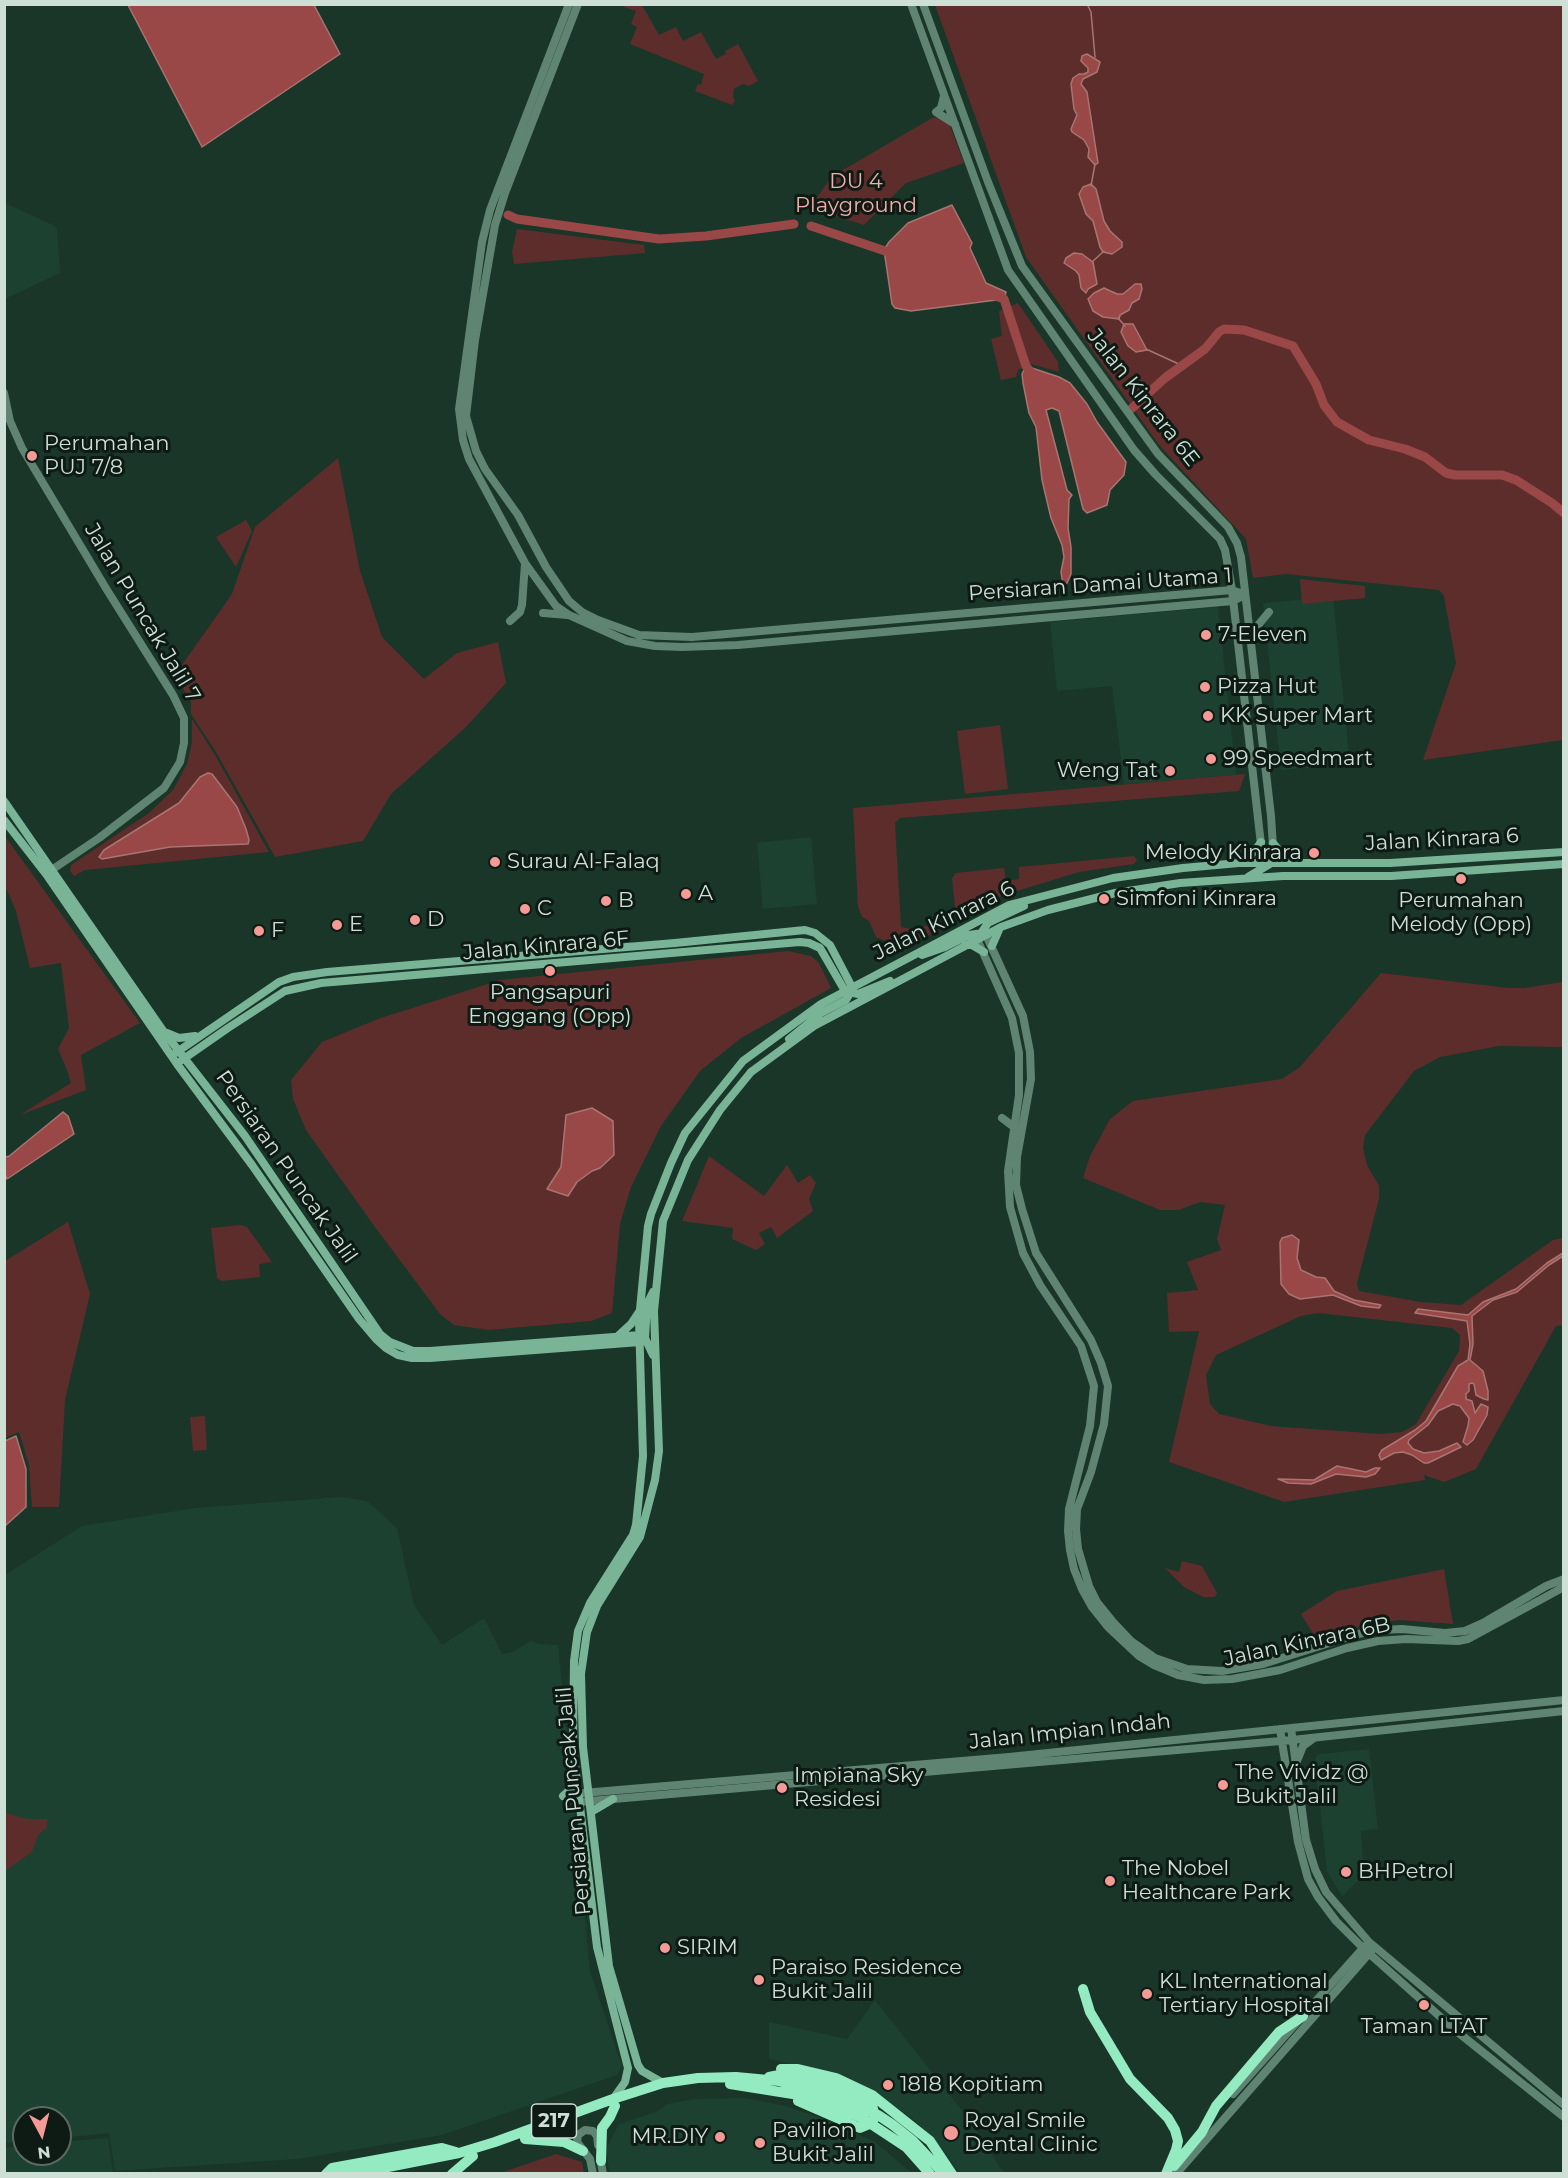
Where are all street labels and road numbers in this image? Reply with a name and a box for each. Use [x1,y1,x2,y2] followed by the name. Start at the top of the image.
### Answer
[1081,324,1205,472] street label: Jalan Kinrara 6E
[79,519,205,707] street label: Jalan Puncak Jalil 7
[967,563,1233,607] street label: Persiaran Damai Utama 1
[1365,823,1519,857] street label: Jalan Kinrara 6
[869,876,1019,966] street label: Jalan Kinrara 6
[462,926,630,966] street label: Jalan Kinrara 6F
[210,1066,362,1268] street label: Persiaran Puncak Jalil
[1222,1612,1392,1672] street label: Jalan Kinrara 6B
[551,1686,597,1916] street label: Persiaran Puncak Jalil
[968,1709,1172,1755] street label: Jalan Impian Indah
[532,2104,576,2138] road number: 217

